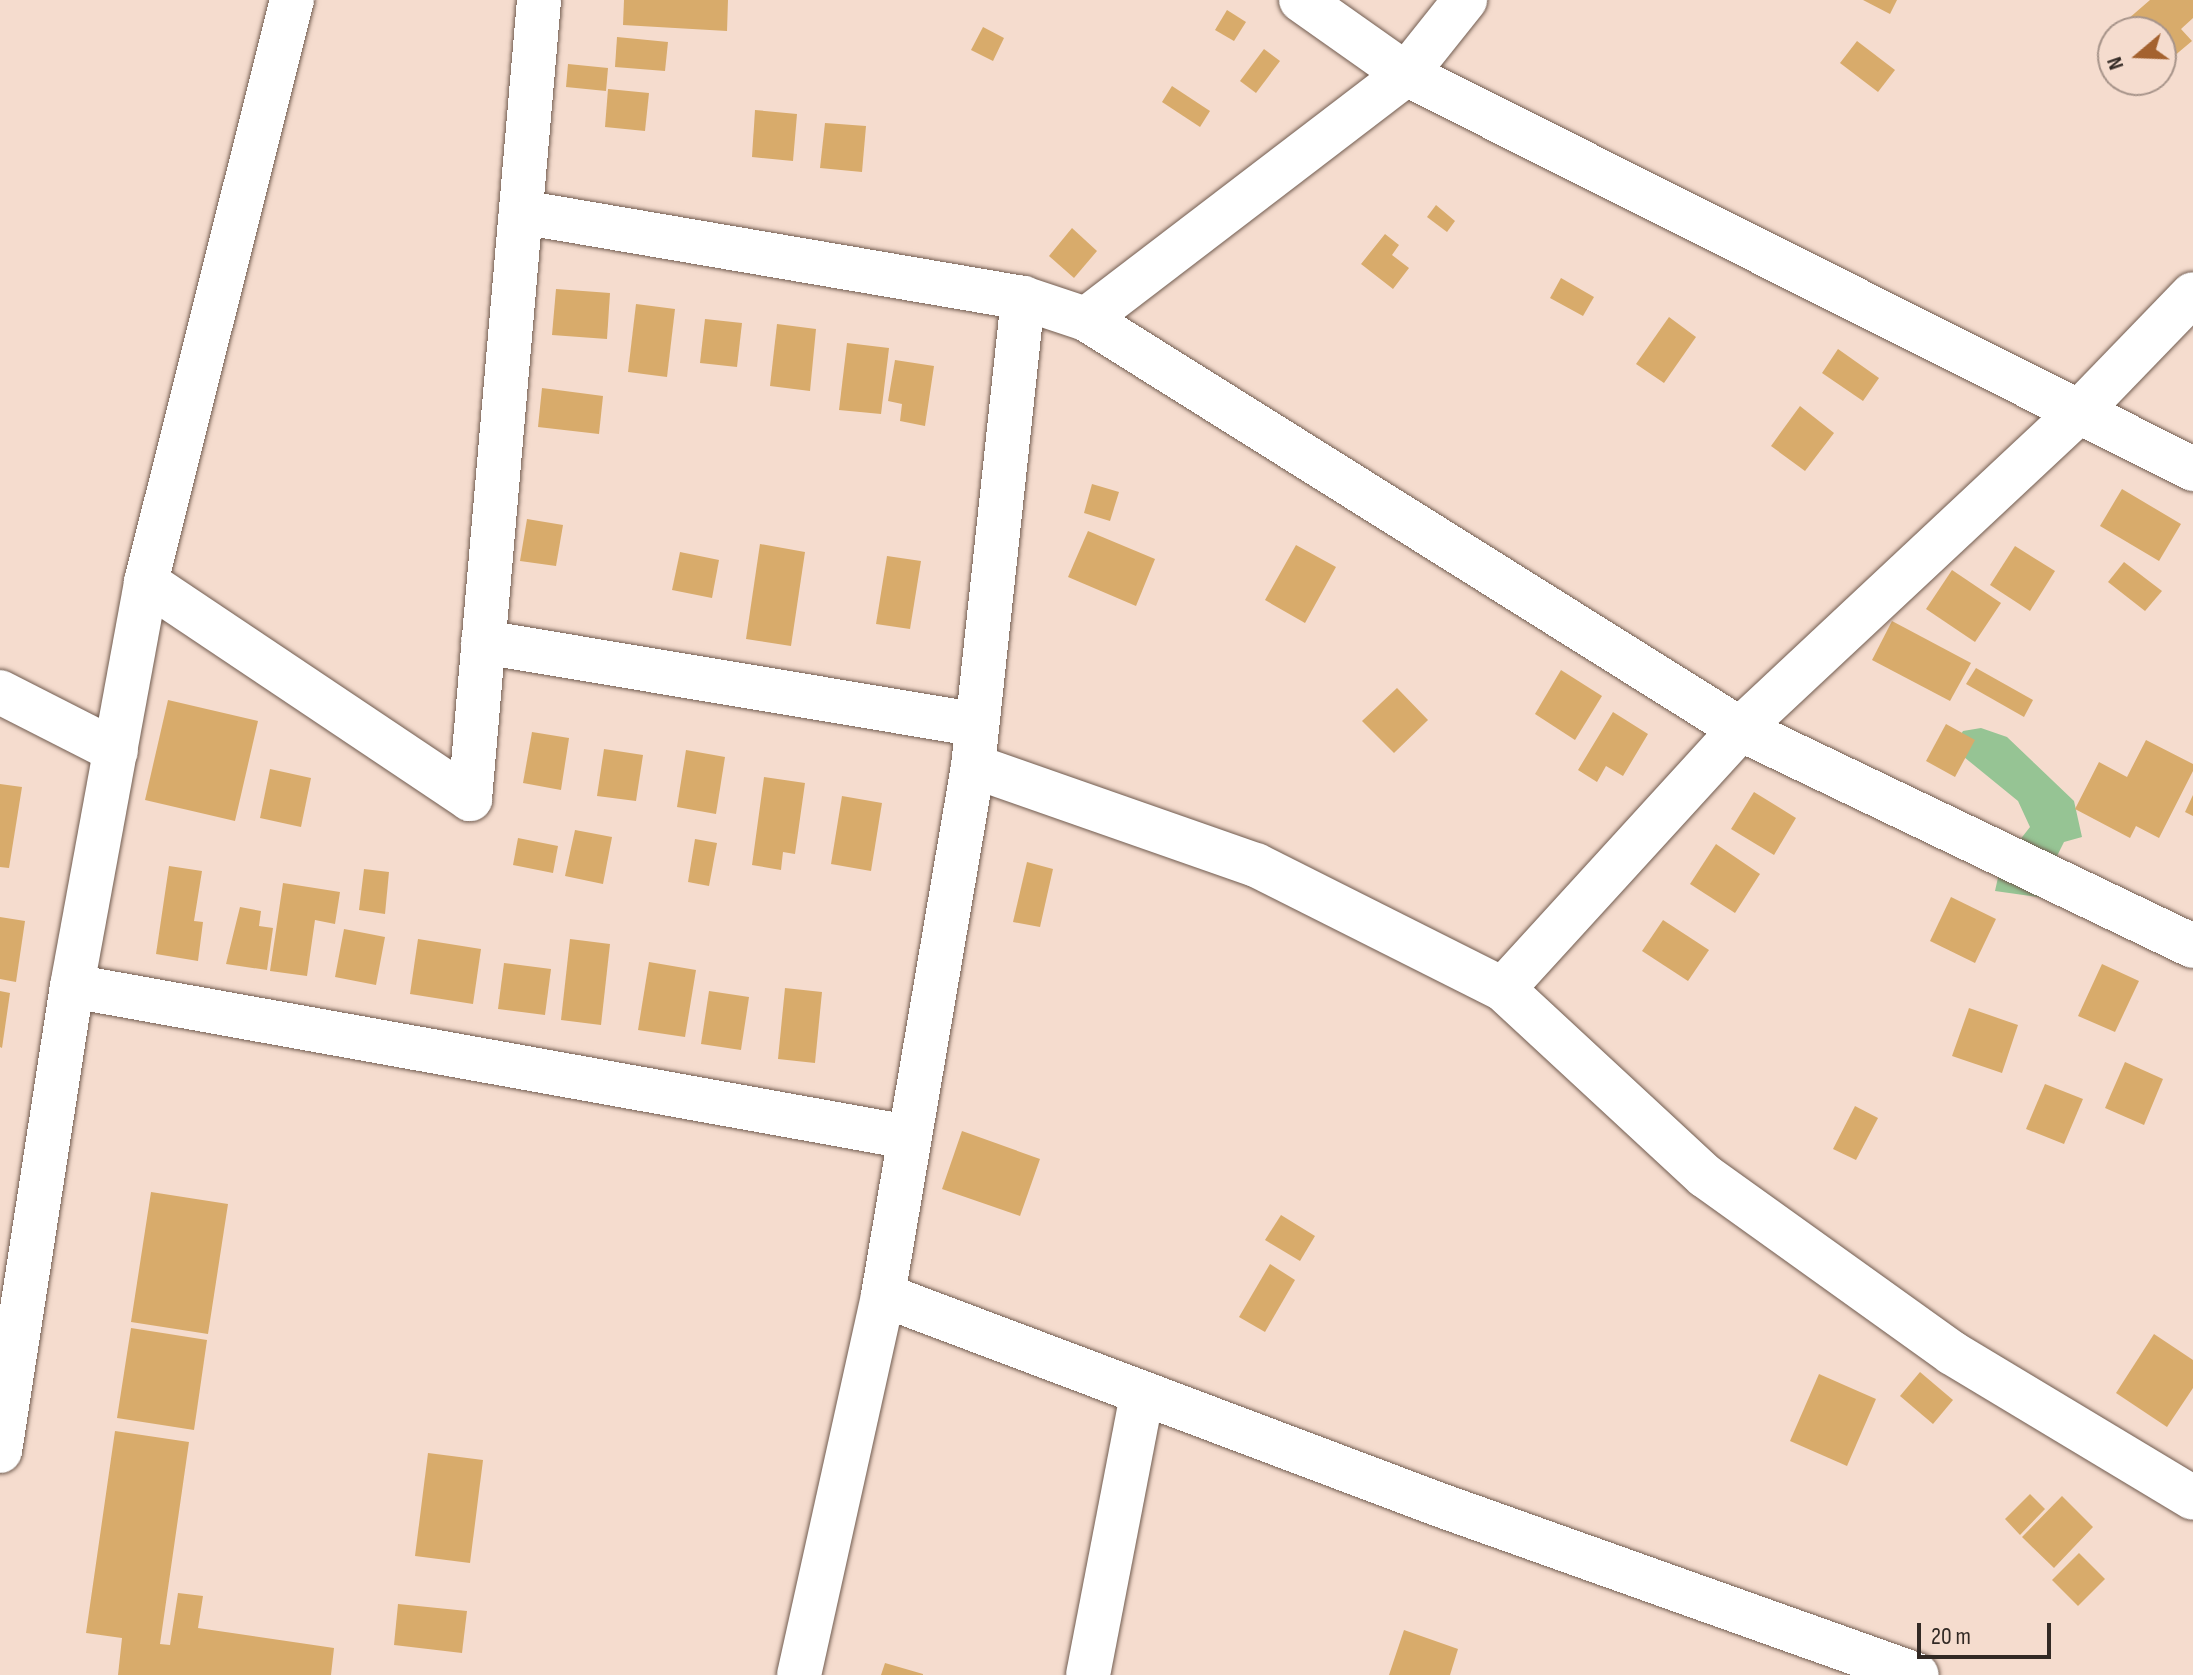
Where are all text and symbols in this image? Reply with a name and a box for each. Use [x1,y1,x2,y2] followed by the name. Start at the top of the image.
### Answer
[2097,16,2177,96] north arrow
[2101,53,2130,73] text: N
[1921,1607,2055,1657] scale bar
[1931,1622,1971,1651] text: 20 m

